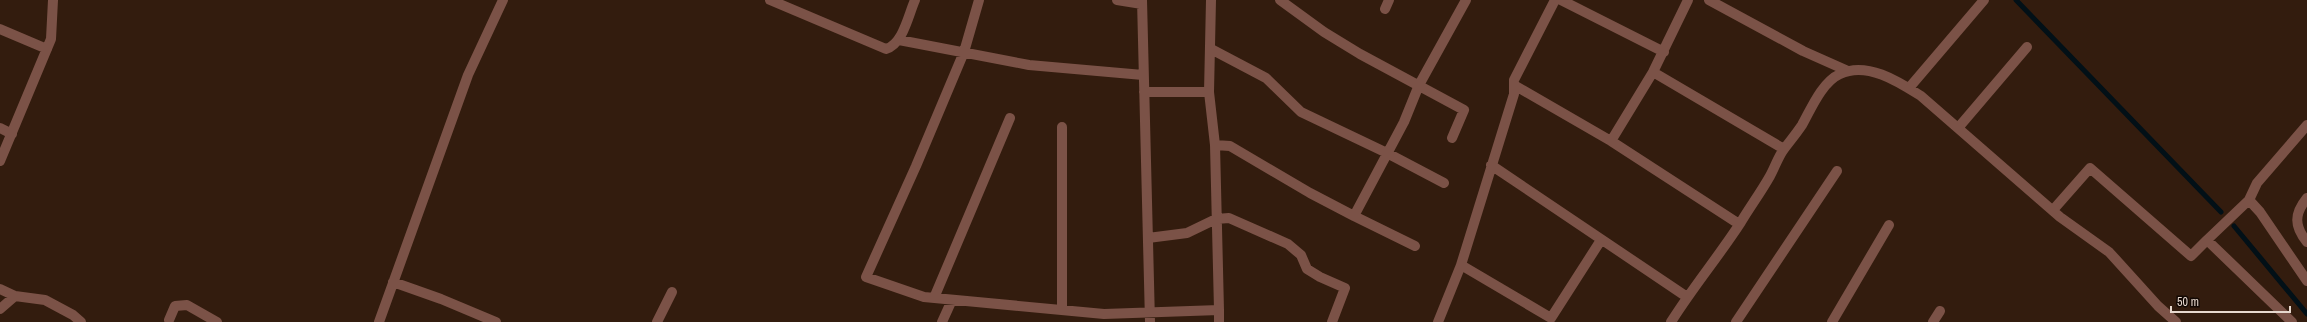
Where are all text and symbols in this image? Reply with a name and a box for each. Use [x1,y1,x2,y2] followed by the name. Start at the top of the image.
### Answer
[2171,288,2290,314] scale bar
[2177,294,2199,310] text: 50 m

